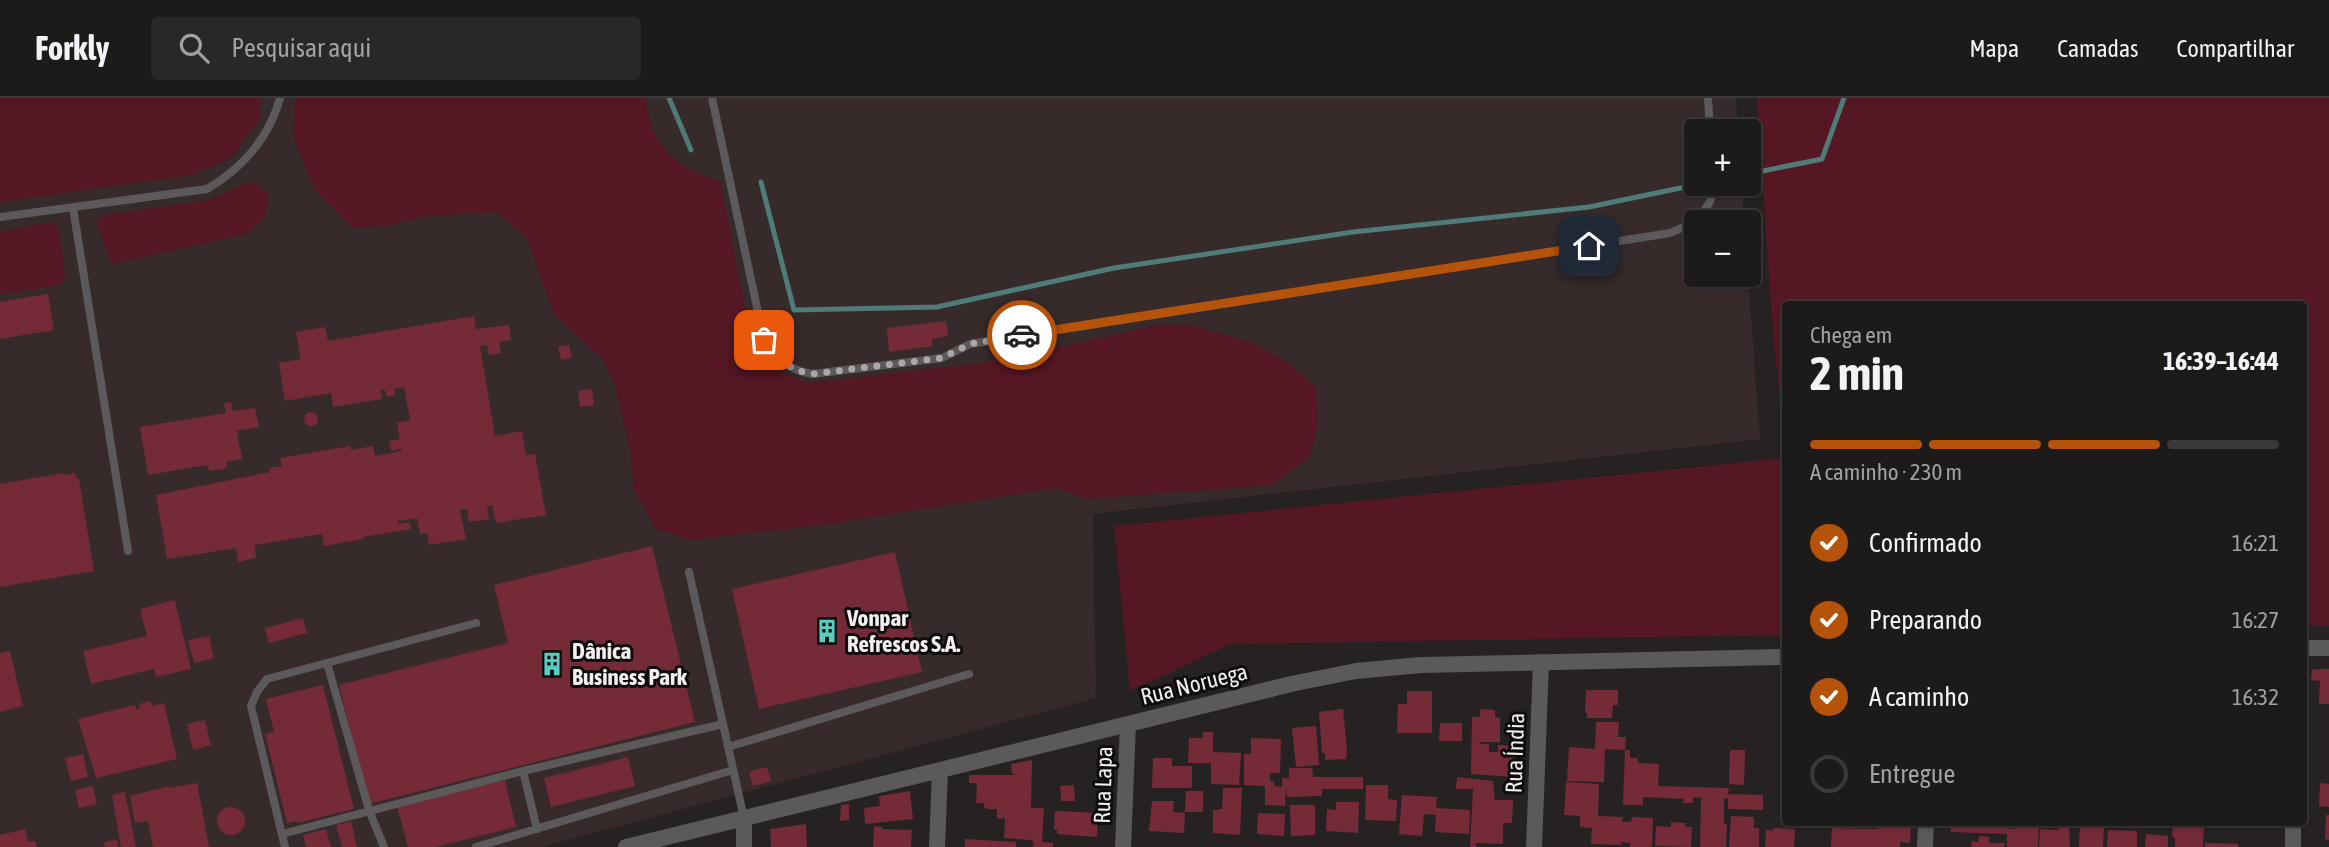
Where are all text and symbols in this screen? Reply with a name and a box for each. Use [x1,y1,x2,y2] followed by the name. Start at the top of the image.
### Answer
[151,17,641,80] search box
[35,29,109,67] text: Forkly
[175,29,213,67] icon: search
[231,33,371,63] text: Pesquisar aqui
[1969,35,2019,62] text: Mapa
[2057,35,2139,62] text: Camadas
[2177,35,2294,62] text: Compartilhar
[1684,119,1761,287] map controls
[1684,119,1761,196] button: +
[1684,210,1761,287] button: −
[1559,216,1619,276] pin
[1570,227,1608,265] icon: home
[987,300,1057,370] courier
[734,310,794,370] pin
[1003,316,1041,354] icon: car
[745,321,783,359] icon: bag
[1810,322,1892,348] text: Chega em
[2163,346,2279,376] text: 16:39–16:44
[1810,347,1904,400] text: 2 min
[1810,459,1962,485] text: A caminho · 230 m
[1810,524,1848,562] icon: check
[1869,528,1982,558] text: Confirmado
[2232,530,2279,556] text: 16:21
[1810,601,1848,639] icon: check
[846,605,960,657] place label: Vonpar Refrescos S.A.
[1869,605,1982,635] text: Preparando
[2232,607,2279,633] text: 16:27
[813,617,841,645] building icon: Vonpar Refrescos S.A.
[572,638,688,690] place label: Dânica Business Park
[538,650,566,678] building icon: Dânica Business Park
[1138,658,1250,710] street label: Rua Noruega
[1810,678,1848,716] icon: check
[1869,682,1969,712] text: A caminho
[2232,684,2279,710] text: 16:32
[1501,712,1529,794] street label: Rua Índia
[1089,746,1117,824] street label: Rua Lapa
[1869,759,1955,789] text: Entregue

